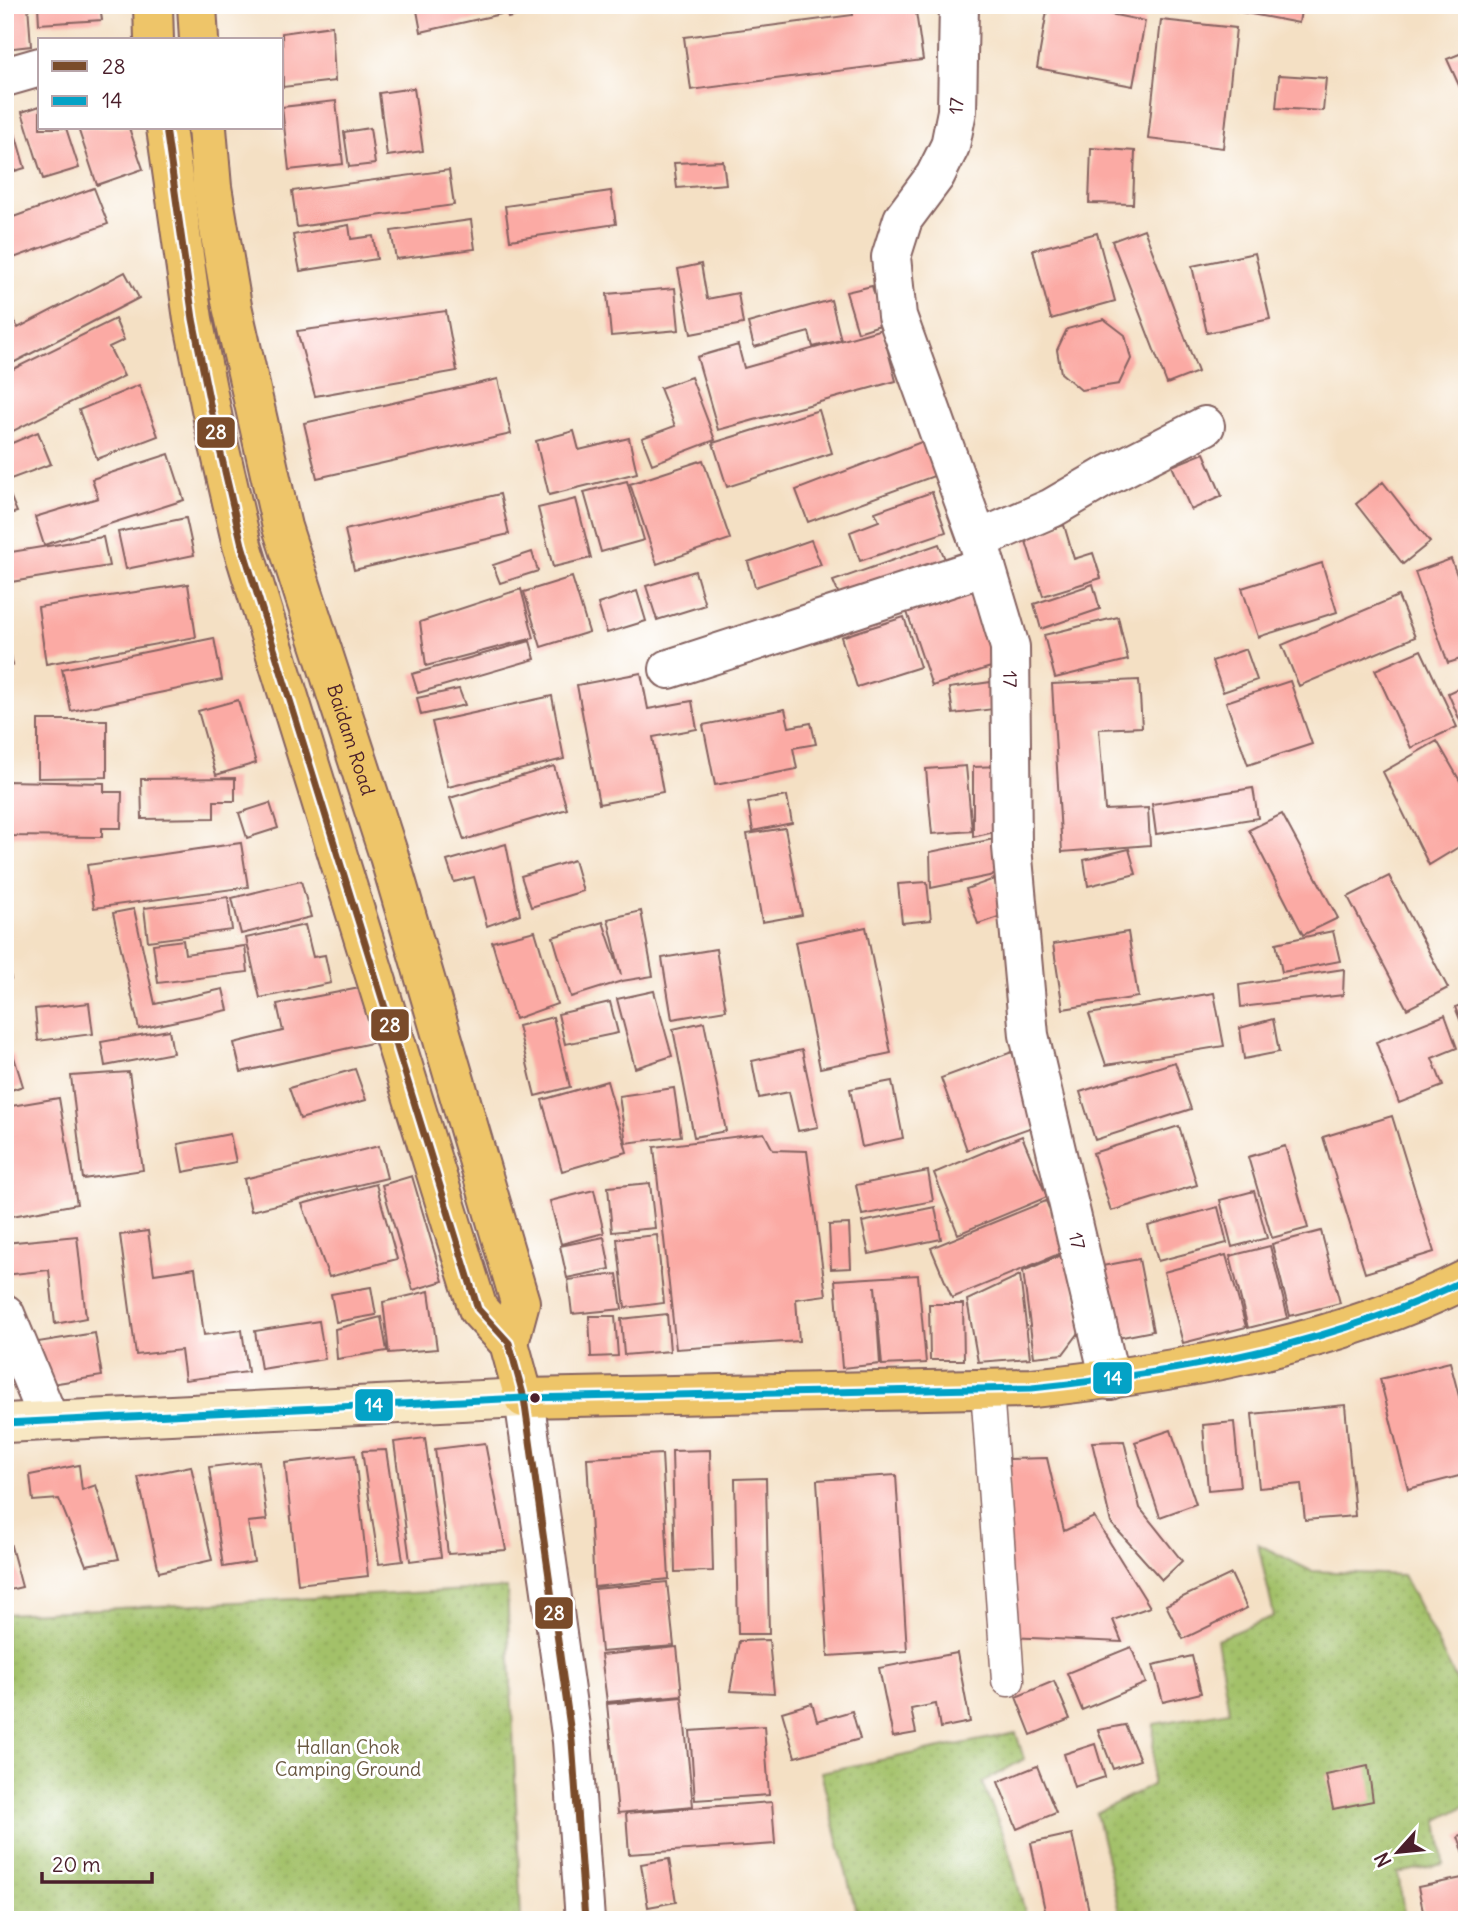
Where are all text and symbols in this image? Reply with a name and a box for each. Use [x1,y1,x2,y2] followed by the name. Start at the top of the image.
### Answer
[38,38,284,130] legend
[102,53,126,80] text: 28
[102,87,122,114] text: 14
[943,97,969,115] street label: 17
[196,416,236,449] line badge: 28
[205,420,227,444] text: 28
[998,671,1022,688] street label: 17
[322,681,380,798] street label: Baidam Road
[370,1008,410,1042] line badge: 28
[379,1013,401,1037] text: 28
[1064,1230,1091,1252] street label: 17
[1092,1361,1133,1395] line badge: 14
[1104,1366,1122,1390] text: 14
[354,1388,394,1422] line badge: 14
[528,1391,542,1405] unlabelled marker
[365,1393,383,1417] text: 14
[534,1596,574,1630] line badge: 28
[543,1601,565,1625] text: 28
[275,1735,421,1781] park label: Hallan Chok Camping Ground
[1364,1816,1434,1886] north arrow
[42,1841,152,1885] scale bar
[1369,1848,1397,1871] text: N
[52,1851,101,1878] text: 20 m

